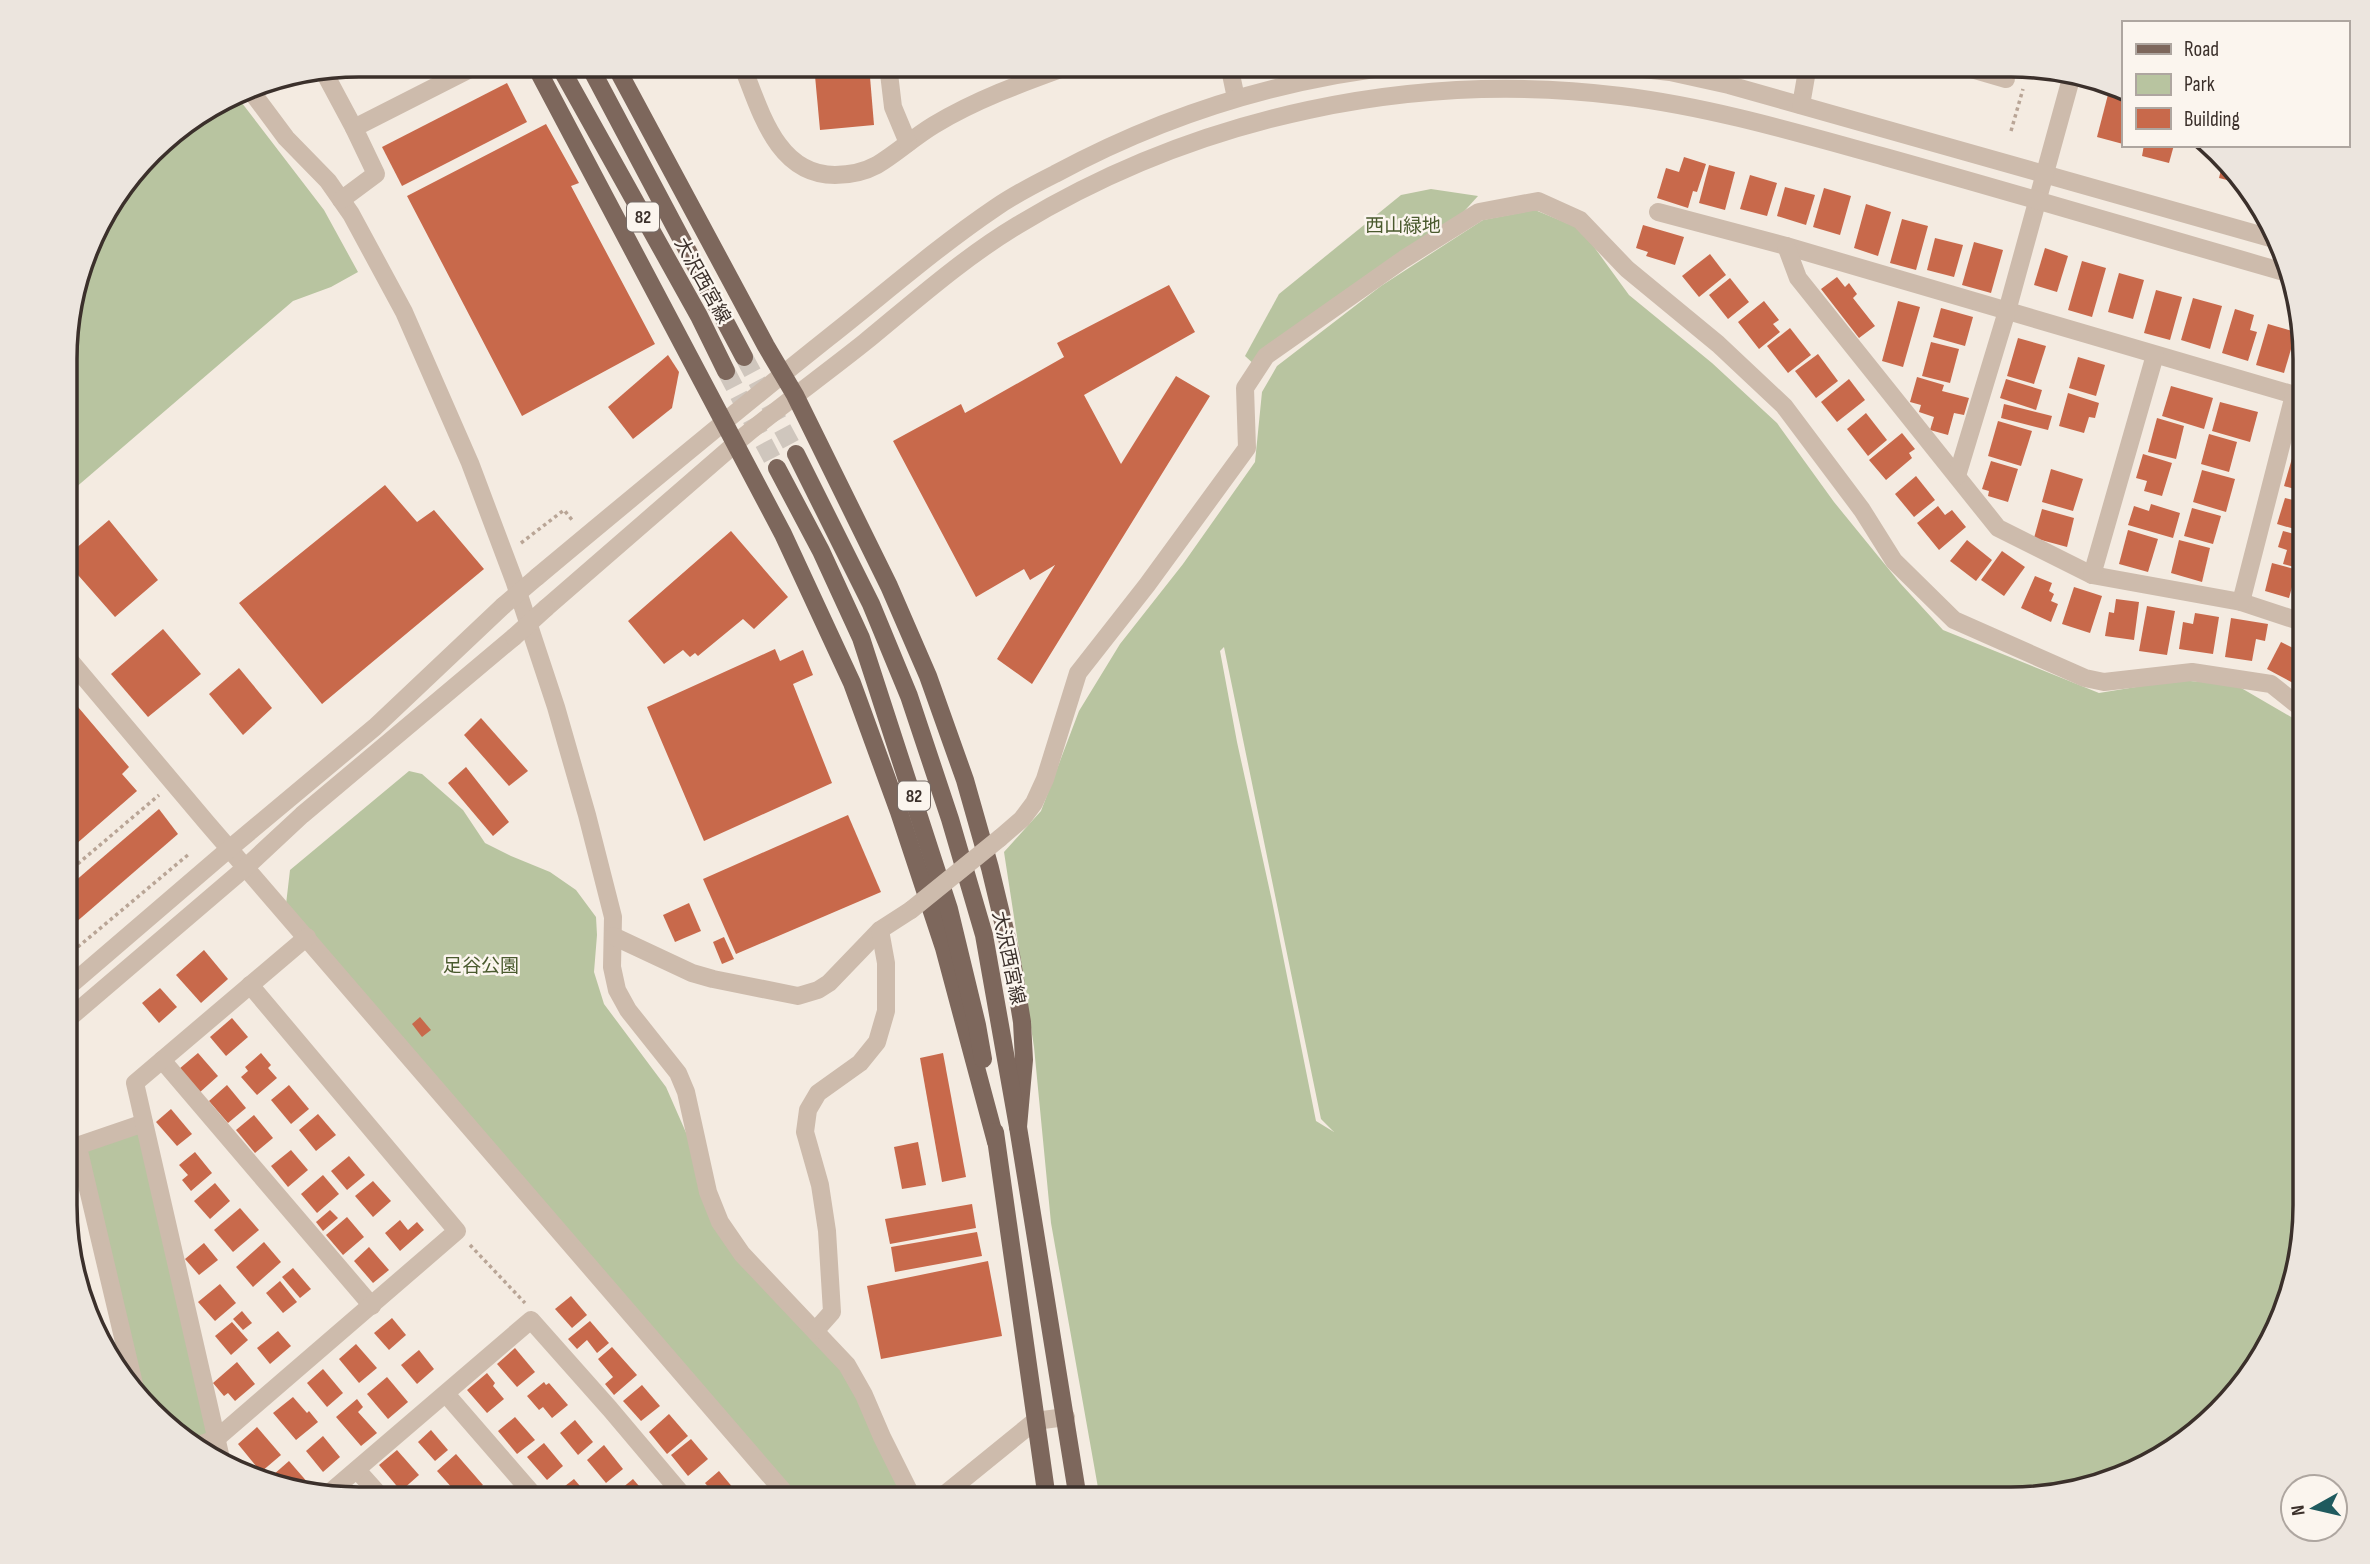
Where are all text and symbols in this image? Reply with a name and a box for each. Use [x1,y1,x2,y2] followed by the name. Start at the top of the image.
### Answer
[2122,21,2349,147] legend
[2184,37,2219,62] text: Road
[2184,72,2215,97] text: Park
[2184,107,2240,132] text: Building
[627,202,659,232] road number: 82
[1365,215,1441,238] park label: 西山緑地
[669,234,735,328] street label: 大沢西宮線
[898,782,930,810] road number: 82
[987,909,1029,1007] street label: 大沢西宮線
[443,955,519,978] park label: 足谷公園
[2279,1473,2349,1543] north arrow
[2287,1504,2311,1517] text: N

